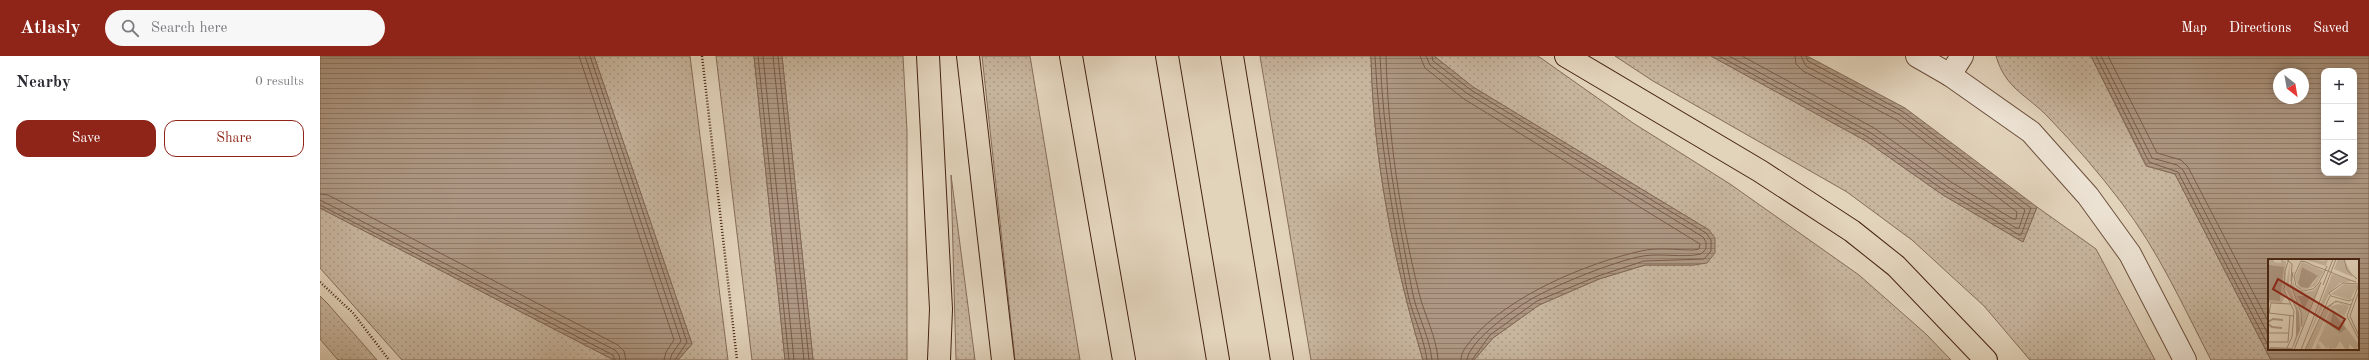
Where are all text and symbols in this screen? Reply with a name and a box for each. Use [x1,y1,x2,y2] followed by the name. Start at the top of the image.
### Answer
[105,10,385,46] search box
[119,17,141,39] icon: search
[20,19,81,38] text: Atlasly
[151,21,228,36] text: Search here
[2181,21,2207,35] text: Map
[2229,21,2291,35] text: Directions
[2313,21,2349,35] text: Saved
[2273,68,2309,104] north arrow
[2321,68,2357,176] map controls
[2321,68,2357,104] button: +
[16,74,71,91] text: Nearby
[255,75,304,88] text: 0 results
[2321,104,2357,140] button: −
[16,120,156,157] button: Save
[164,120,304,157] button: Share
[2321,140,2357,176] button: layers
[2268,259,2359,350] inset map

